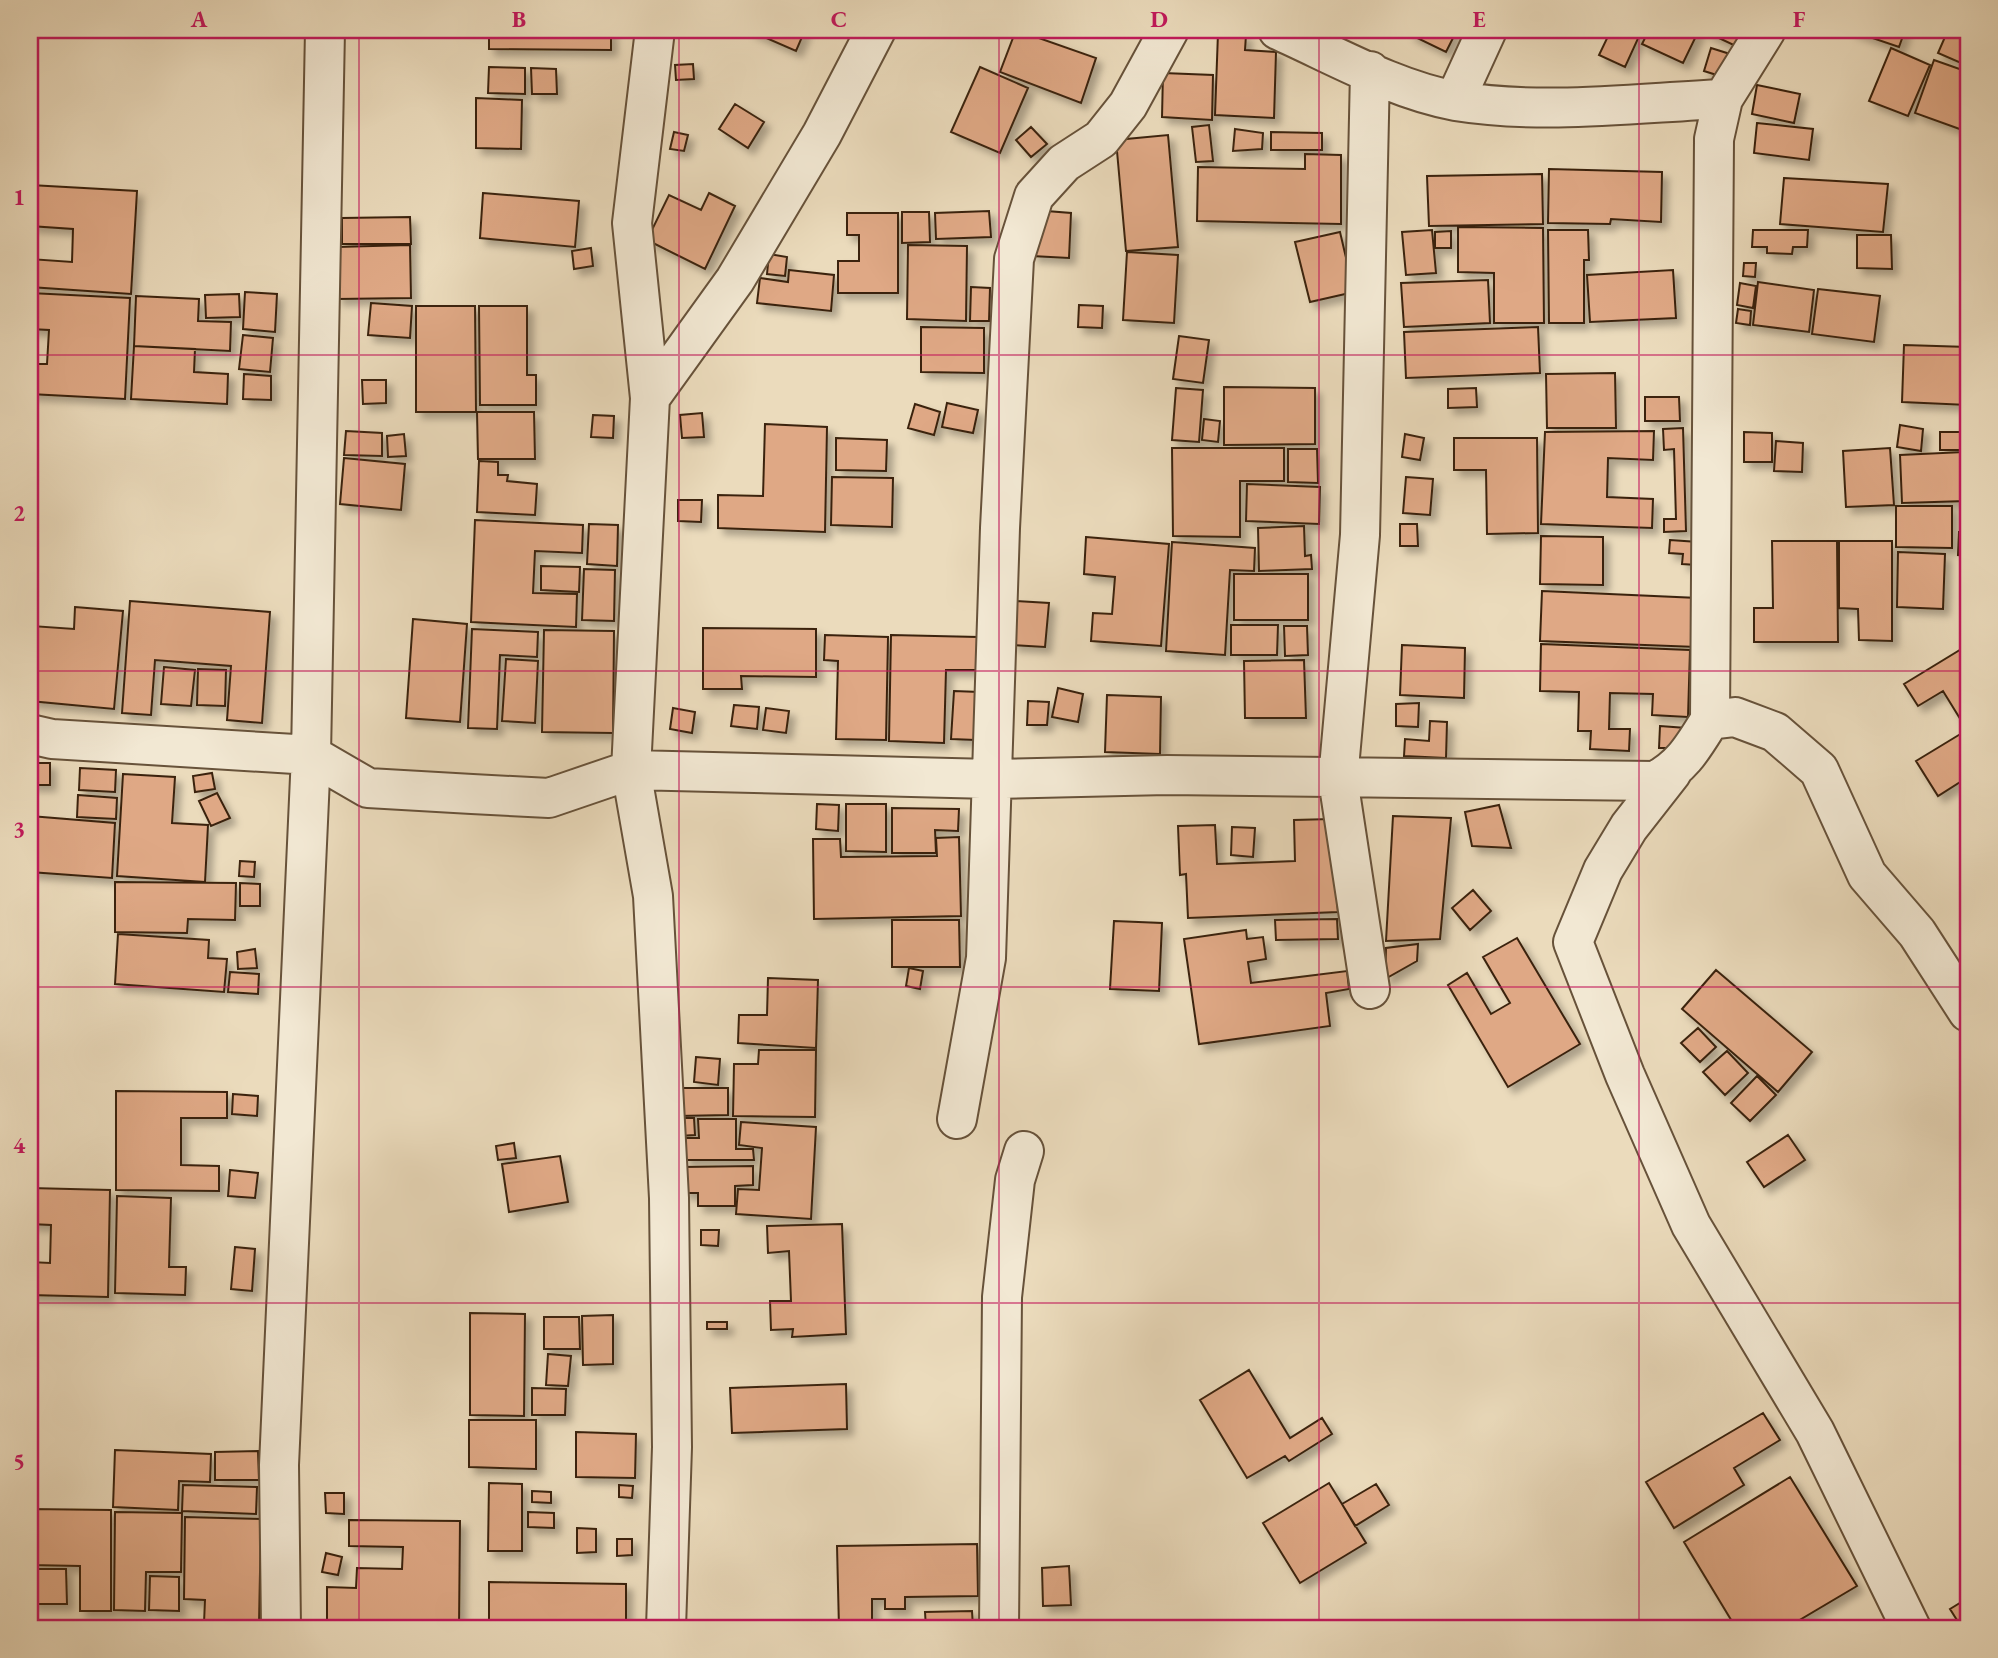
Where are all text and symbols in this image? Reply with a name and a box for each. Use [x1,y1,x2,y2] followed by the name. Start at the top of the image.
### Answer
[190,4,208,34] text: A
[512,4,526,34] text: B
[831,4,847,34] text: C
[1150,4,1168,34] text: D
[1472,4,1486,34] text: E
[1793,4,1806,34] text: F
[13,182,25,212] text: 1
[13,498,25,528] text: 2
[13,814,25,844] text: 3
[13,1130,26,1160] text: 4
[13,1446,25,1476] text: 5

